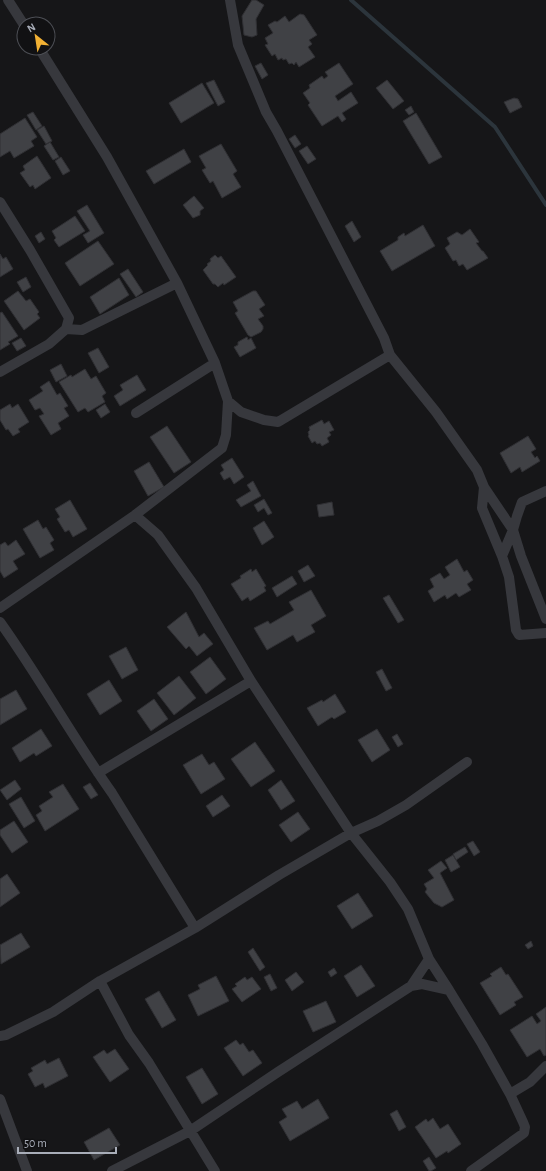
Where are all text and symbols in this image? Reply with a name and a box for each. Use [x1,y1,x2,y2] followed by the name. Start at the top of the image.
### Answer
[16,16,56,56] north arrow
[25,21,37,34] text: N
[18,1129,116,1155] scale bar
[24,1137,47,1149] text: 50 m

